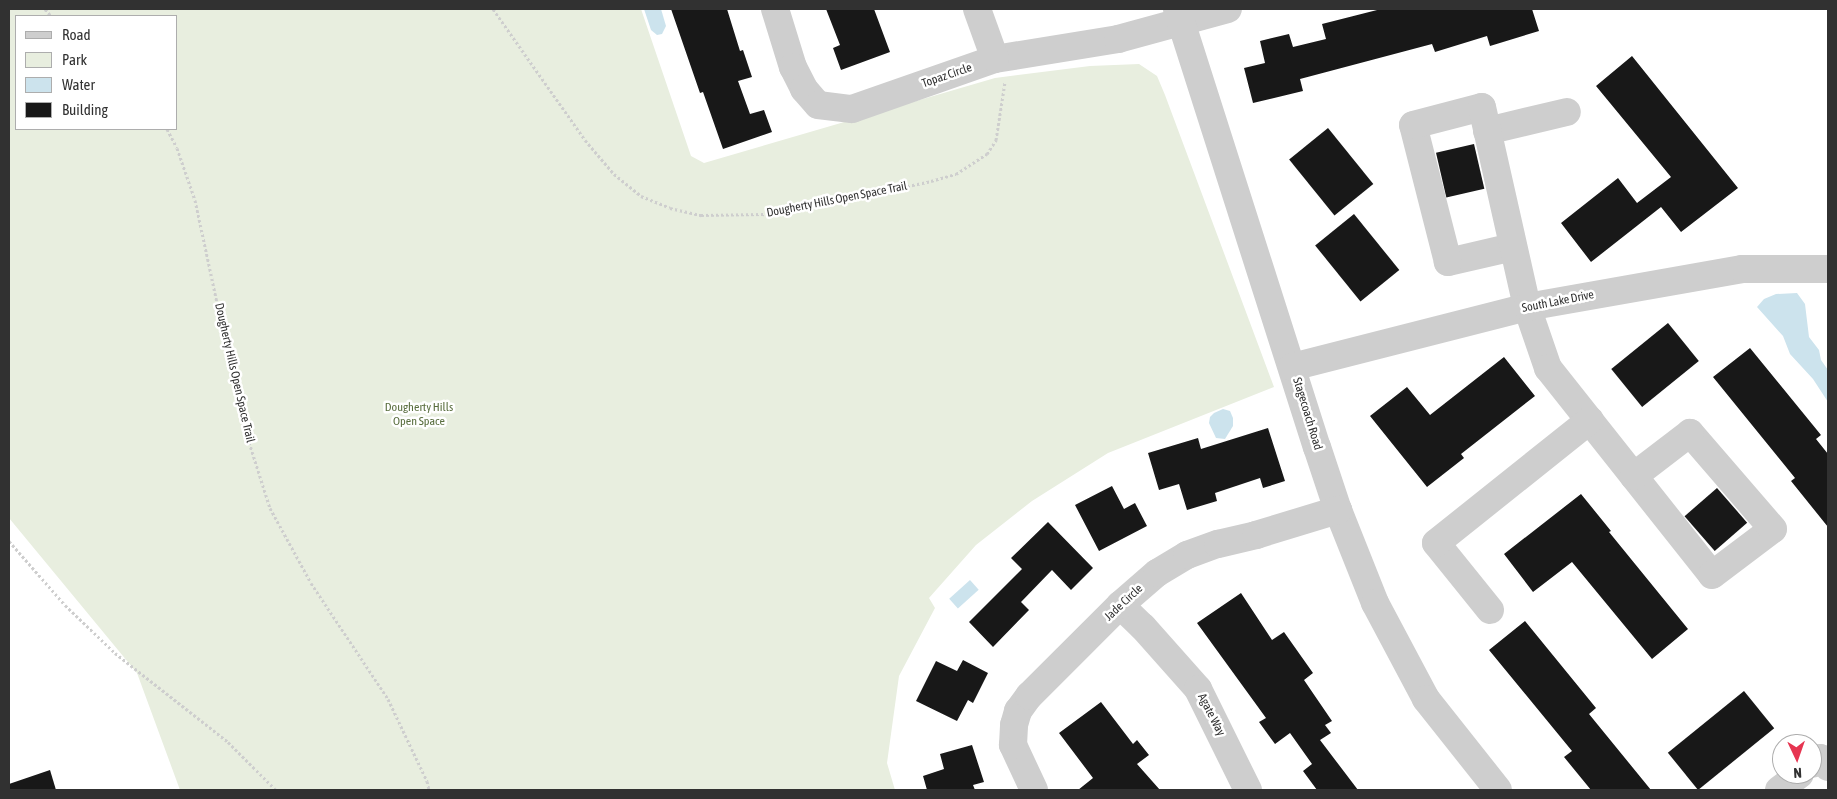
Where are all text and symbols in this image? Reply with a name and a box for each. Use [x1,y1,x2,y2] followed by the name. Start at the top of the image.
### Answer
[15,15,178,130] legend
[62,26,91,43] text: Road
[62,51,87,68] text: Park
[920,61,974,91] street label: Topaz Circle
[62,76,95,93] text: Water
[62,101,108,118] text: Building
[766,179,908,221] street label: Dougherty Hills Open Space Trail
[1521,288,1595,316] street label: South Lake Drive
[211,302,257,444] street label: Dougherty Hills Open Space Trail
[1289,376,1325,452] street label: Stagecoach Road
[385,401,453,429] park label: Dougherty Hills Open Space
[1102,582,1146,624] street label: Jade Circle
[1194,691,1228,739] street label: Agate Way
[1772,734,1822,784] north arrow
[1793,765,1802,781] text: N

